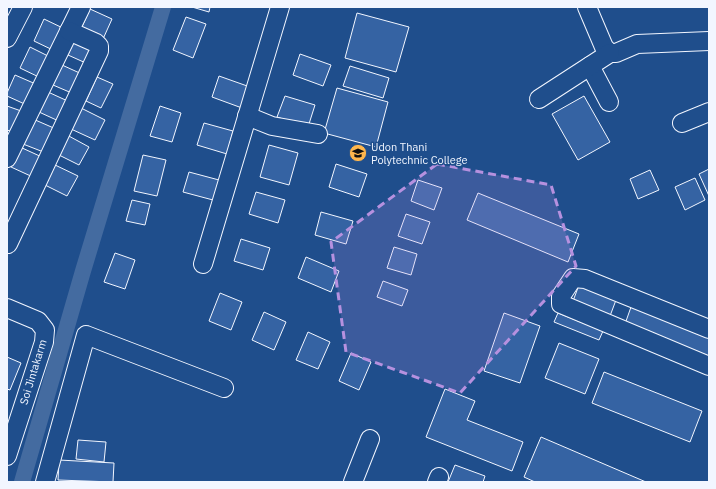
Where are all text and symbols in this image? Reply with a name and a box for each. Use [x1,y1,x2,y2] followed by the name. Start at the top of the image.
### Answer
[371,140,467,167] place label: Udon Thani Polytechnic College
[348,143,368,163] school or university icon: Udon Thani Polytechnic College
[16,338,50,406] street label: Soi Jintakarm

